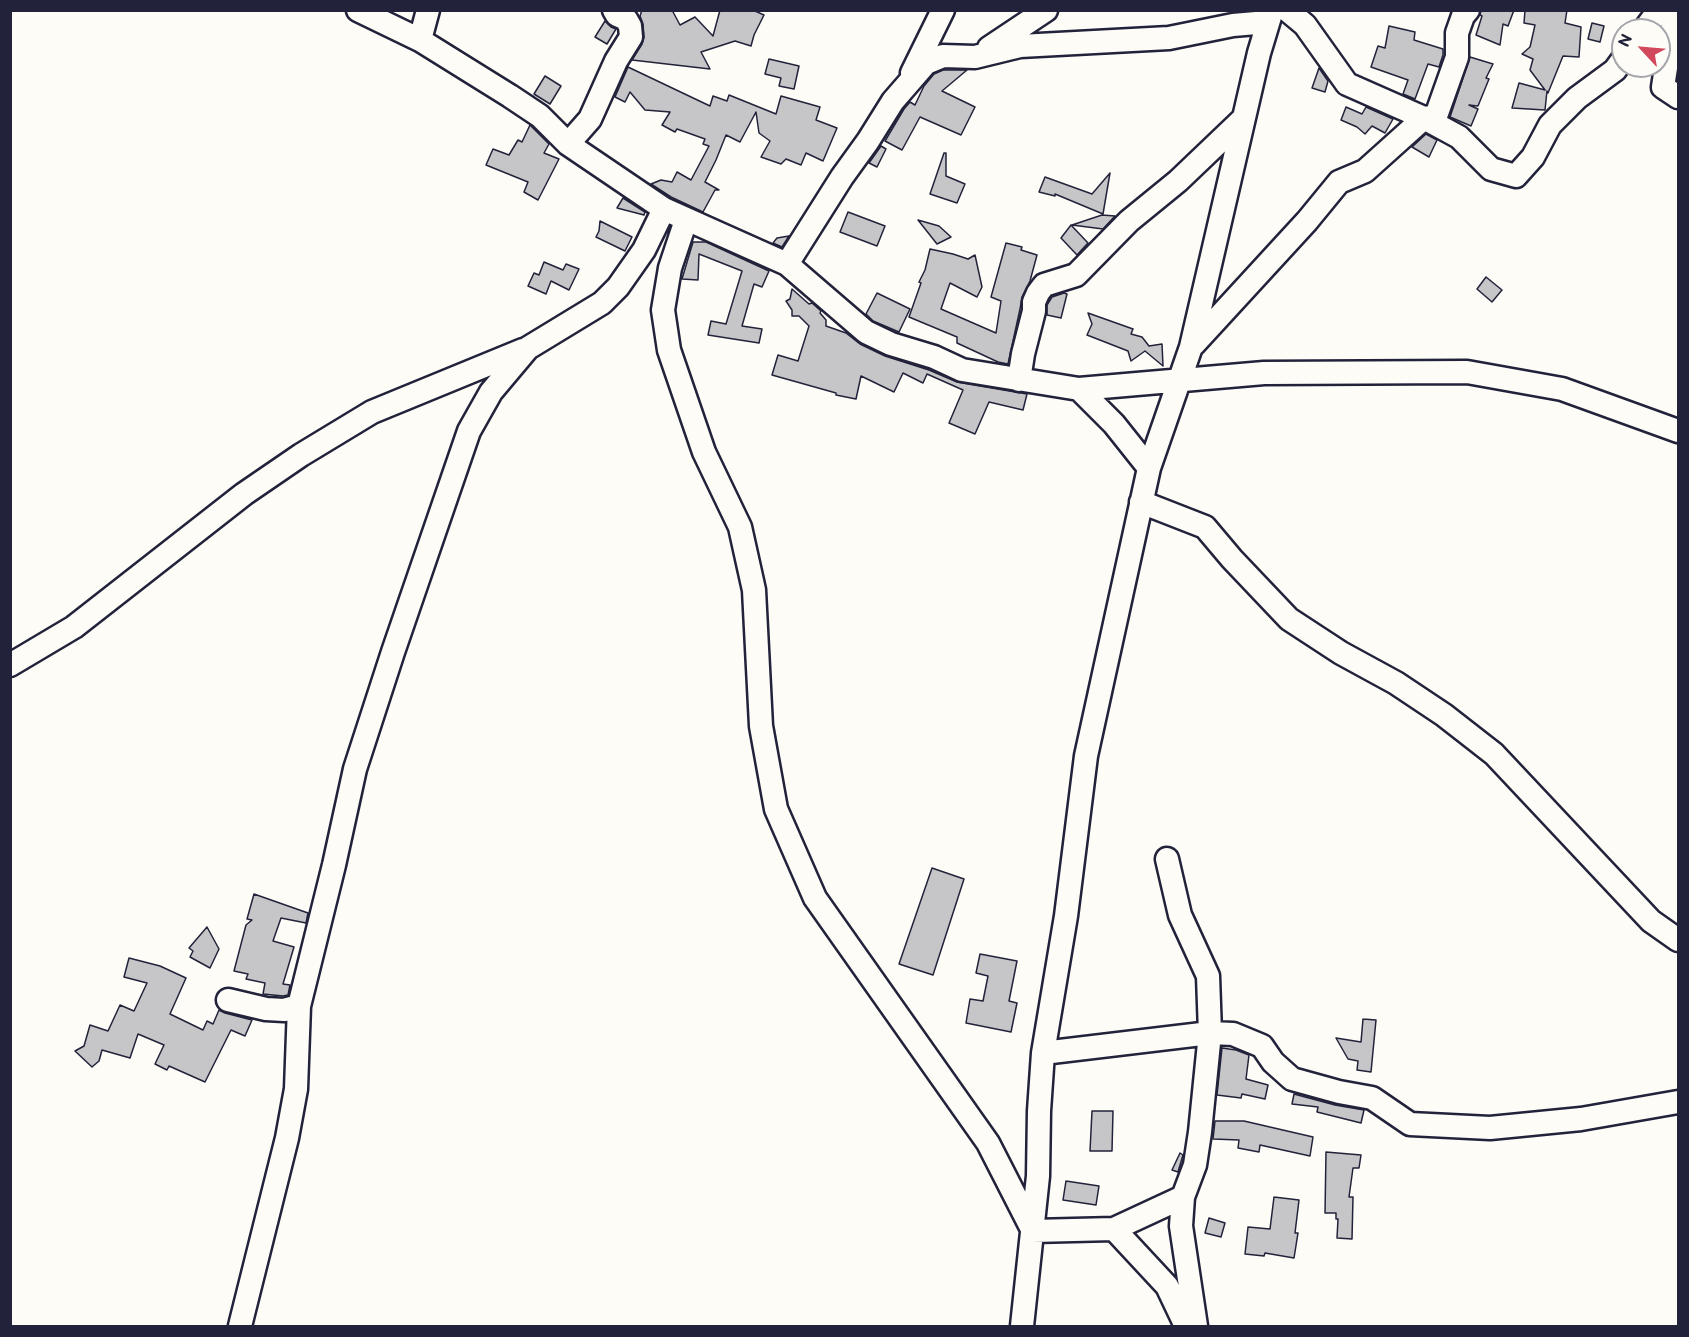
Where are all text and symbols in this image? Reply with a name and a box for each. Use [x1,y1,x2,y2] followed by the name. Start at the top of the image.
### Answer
[1611,18,1671,78] north arrow
[1615,31,1637,50] text: N

